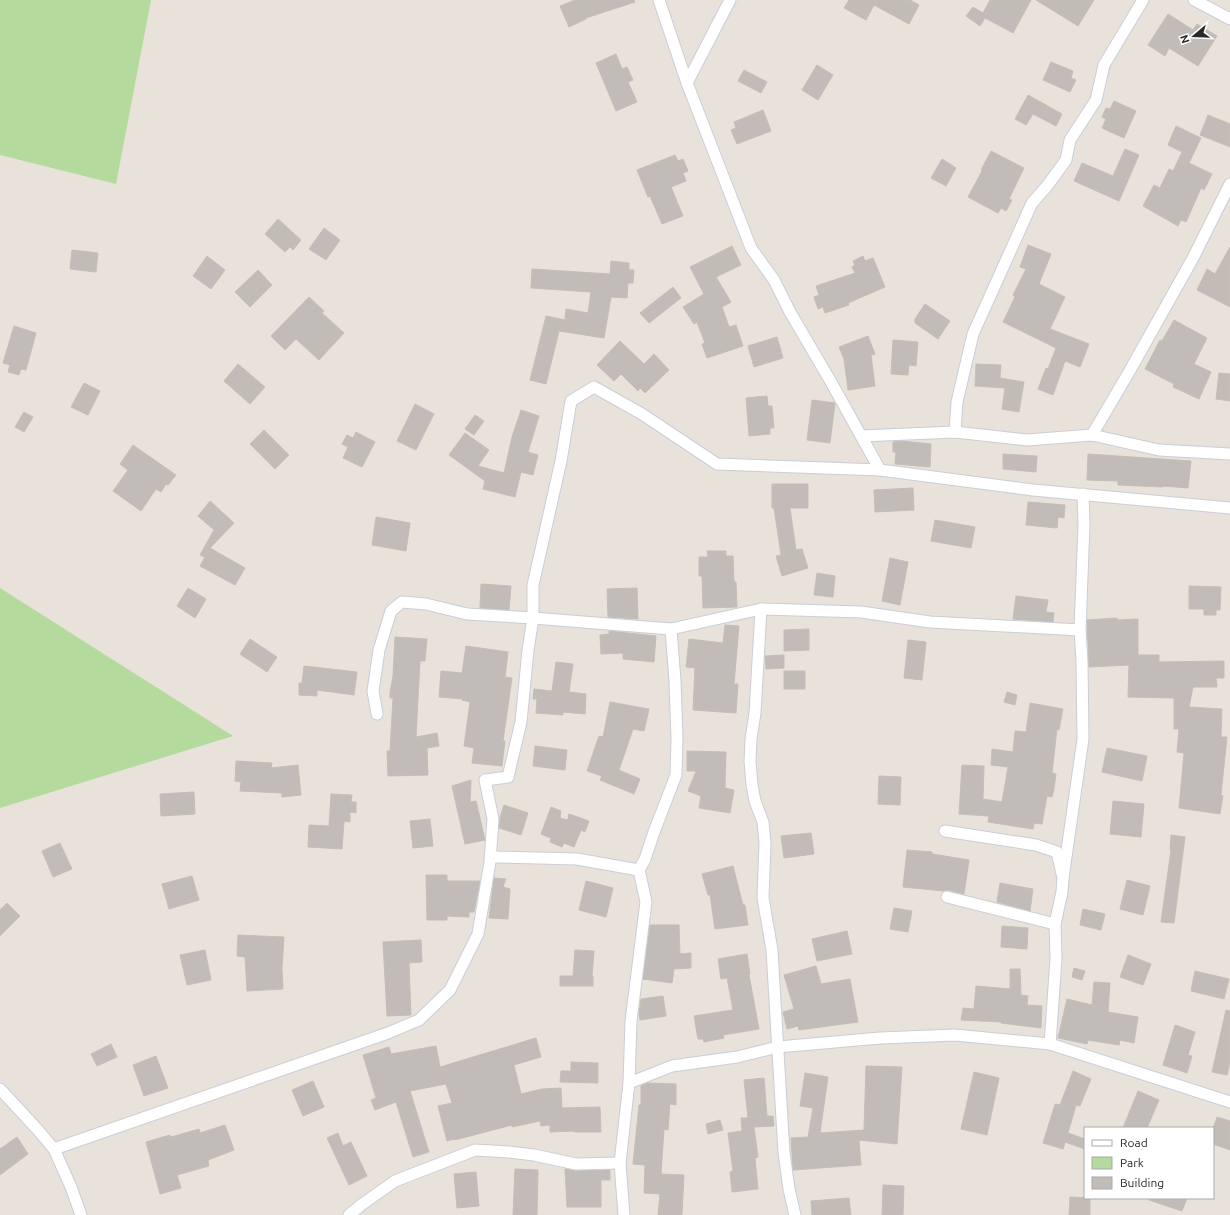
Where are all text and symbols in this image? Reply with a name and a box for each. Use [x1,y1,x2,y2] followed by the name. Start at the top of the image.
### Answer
[1174,16,1214,56] north arrow
[1178,33,1192,45] text: N
[1084,1127,1214,1199] legend
[1120,1136,1148,1149] text: Road
[1120,1156,1144,1169] text: Park
[1120,1176,1164,1189] text: Building

